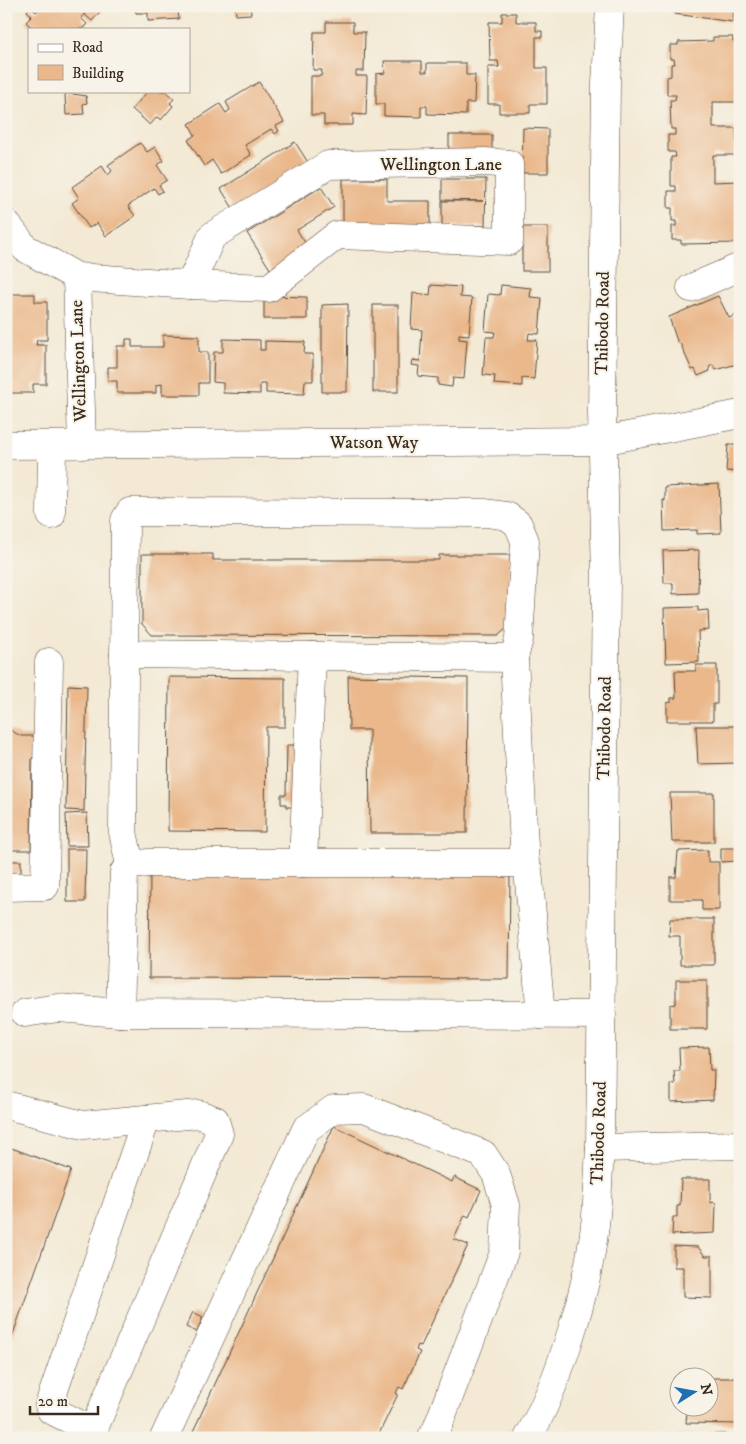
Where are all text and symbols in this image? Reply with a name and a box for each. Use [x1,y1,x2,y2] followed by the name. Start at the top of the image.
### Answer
[28,28,190,92] legend
[72,38,104,57] text: Road
[72,64,124,83] text: Building
[379,154,502,176] street label: Wellington Lane
[591,271,615,375] street label: Thibodo Road
[66,300,92,423] street label: Wellington Lane
[329,432,419,454] street label: Watson Way
[593,676,617,780] street label: Thibodo Road
[586,1081,612,1185] street label: Thibodo Road
[668,1366,718,1416] north arrow
[696,1382,716,1398] text: N
[30,1384,98,1416] scale bar
[38,1392,68,1411] text: 20 m

